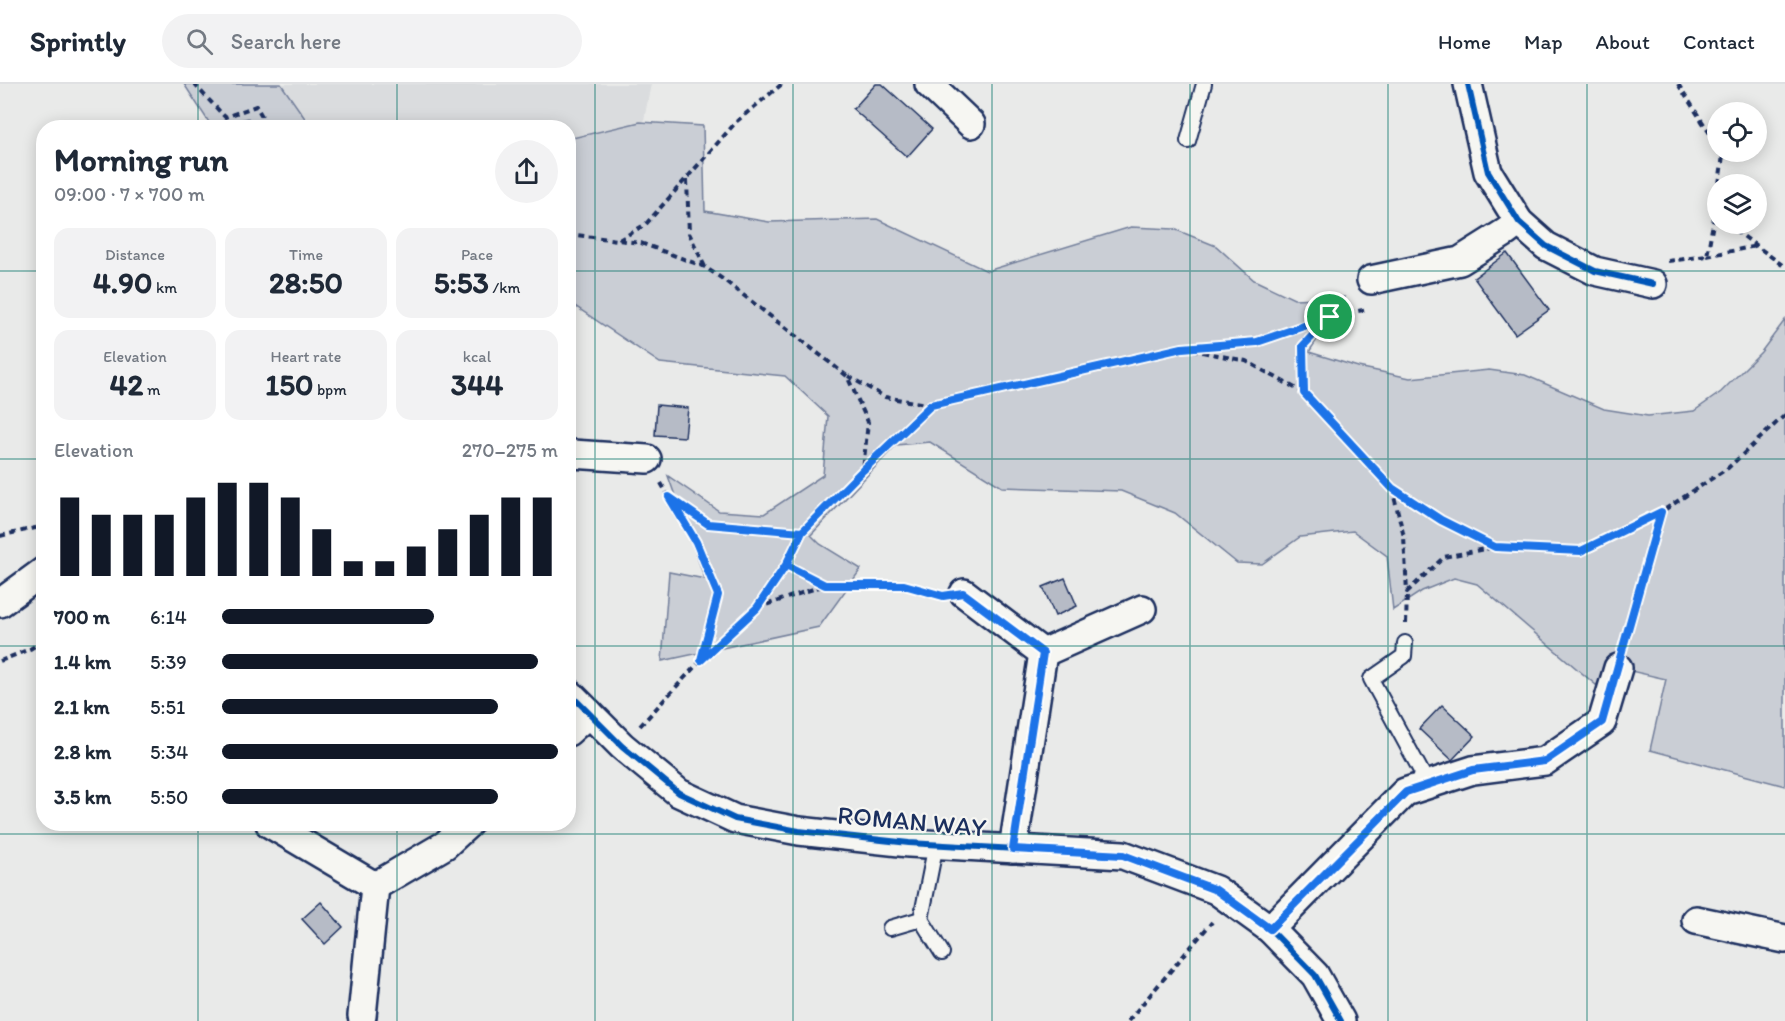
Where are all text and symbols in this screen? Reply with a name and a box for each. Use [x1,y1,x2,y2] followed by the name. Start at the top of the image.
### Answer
[162,14,582,68] search box
[30,24,126,58] text: Sprintly
[183,25,216,58] icon: search
[231,28,341,55] text: Search here
[1438,29,1491,54] text: Home
[1524,29,1563,54] text: Map
[1596,29,1650,54] text: About
[1683,29,1755,54] text: Contact
[1707,102,1767,234] map controls
[1707,102,1767,162] button: locate
[54,140,229,179] text: Morning run
[495,140,558,203] button: share
[1707,174,1767,234] button: layers
[54,182,205,206] text: 09:00 · 7 × 700 m
[105,245,165,264] text: Distance
[289,245,323,264] text: Time
[461,245,493,264] text: Pace
[93,264,152,301] text: 4.90
[269,264,343,301] text: 28:50
[434,264,489,301] text: 5:53
[152,278,177,297] text: km
[489,278,520,297] text: /km
[1304,291,1355,342] pin
[1313,300,1346,333] icon: arrive
[103,347,167,366] text: Elevation
[271,347,341,366] text: Heart rate
[463,347,491,366] text: kcal
[110,366,143,403] text: 42
[265,366,313,403] text: 150
[451,366,503,403] text: 344
[143,380,160,399] text: m
[313,380,347,399] text: bpm
[54,438,133,462] text: Elevation
[462,438,558,462] text: 270–275 m
[54,605,110,629] text: 700 m
[150,605,187,629] text: 6:14
[54,650,111,674] text: 1.4 km
[150,650,187,674] text: 5:39
[54,695,110,719] text: 2.1 km
[150,695,185,719] text: 5:51
[54,740,111,764] text: 2.8 km
[150,740,188,764] text: 5:34
[54,785,111,809] text: 3.5 km
[150,785,188,809] text: 5:50
[836,799,988,843] street label: ROMAN WAY

